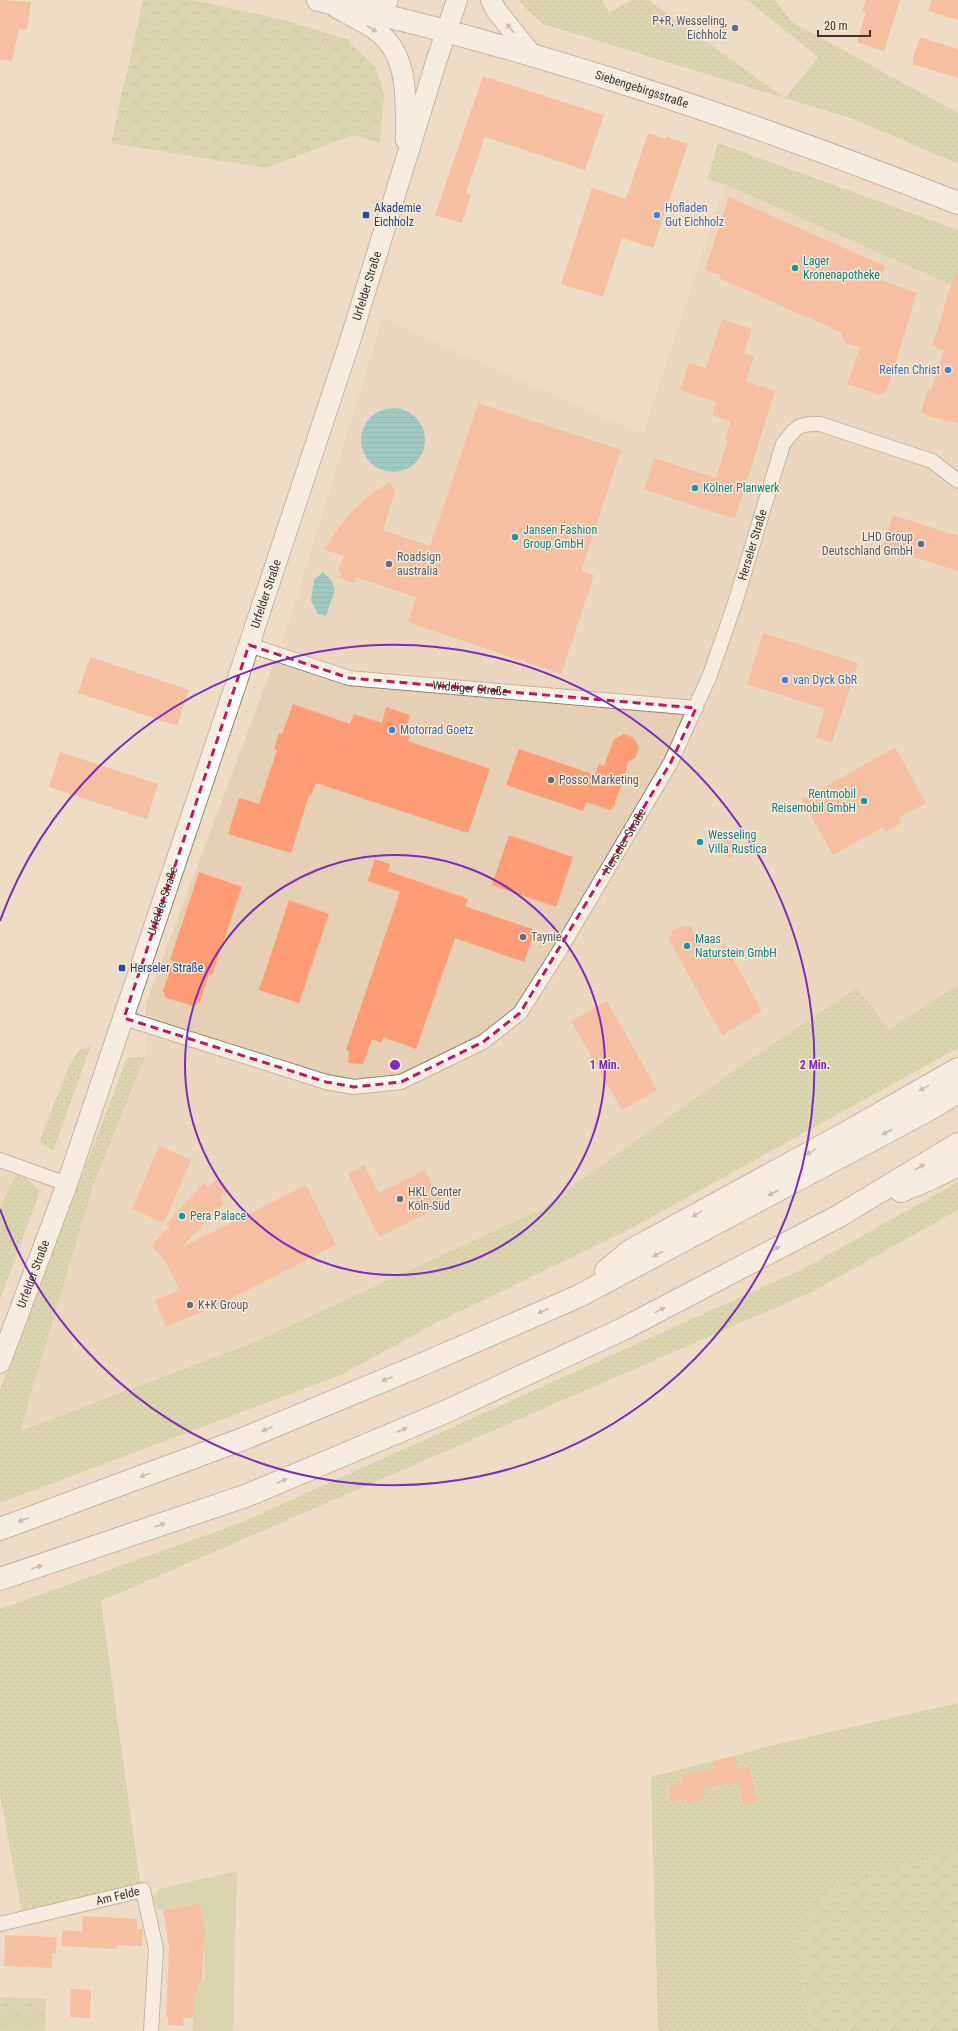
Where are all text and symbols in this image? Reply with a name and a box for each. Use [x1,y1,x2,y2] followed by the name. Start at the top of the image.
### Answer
[818,12,870,38] scale bar
[652,14,727,42] place label: P+R, Wesseling, Eichholz
[824,19,848,33] text: 20 m
[505,22,514,33] one-way arrow
[730,23,740,33] marker: P+R, Wesseling, Eichholz
[366,25,378,32] one-way arrow
[593,68,691,111] street label: Siebengebirgsstraße
[374,201,421,229] place label: Akademie Eichholz
[665,201,724,229] place label: Hofladen Gut Eichholz
[361,210,371,220] marker: Akademie Eichholz
[652,210,662,220] marker: Hofladen Gut Eichholz
[350,249,384,322] street label: Urfelder Straße
[803,254,880,282] place label: Lager Kronenapotheke
[790,263,800,273] marker: Lager Kronenapotheke
[879,363,940,377] place label: Reifen Christ
[943,365,953,375] marker: Reifen Christ
[703,481,780,495] place label: Kölner Planwerk
[690,483,700,493] marker: Kölner Planwerk
[735,507,770,582] street label: Herseler Straße
[523,523,597,551] place label: Jansen Fashion Group GmbH
[822,530,913,558] place label: LHD Group Deutschland GmbH
[510,532,520,542] marker: Jansen Fashion Group GmbH
[916,539,926,549] marker: LHD Group Deutschland GmbH
[397,550,441,578] place label: Roadsign australia
[248,557,284,630] street label: Urfelder Straße
[384,559,394,569] marker: Roadsign australia
[793,673,858,687] place label: van Dyck GbR
[780,675,790,685] marker: van Dyck GbR
[432,678,509,699] street label: Widdiger Straße
[400,723,474,737] place label: Motorrad Goetz
[387,725,397,735] marker: Motorrad Goetz
[559,773,639,787] place label: Posso Marketing
[546,775,556,785] marker: Posso Marketing
[771,787,856,815] place label: Rentmobil Reisemobil GmbH
[859,796,869,806] marker: Rentmobil Reisemobil GmbH
[600,806,649,876] street label: Herseler Straße
[708,828,767,856] place label: Wesseling Villa Rustica
[695,837,705,847] marker: Wesseling Villa Rustica
[145,864,181,937] street label: Urfelder Straße
[531,930,562,944] place label: Taynie
[518,932,528,942] marker: Taynie
[695,932,777,960] place label: Maas Naturstein GmbH
[682,941,692,951] marker: Maas Naturstein GmbH
[130,961,204,975] place label: Herseler Straße
[117,963,127,973] marker: Herseler Straße
[388,1058,402,1072] centre of rings
[590,1058,620,1072] text: 1 Min.
[800,1058,830,1072] text: 2 Min.
[918,1085,930,1092] one-way arrow
[882,1128,893,1135] one-way arrow
[805,1149,817,1155] one-way arrow
[914,1163,926,1170] one-way arrow
[408,1185,462,1213] place label: HKL Center Köln-Süd
[767,1189,778,1196] one-way arrow
[395,1194,405,1204] marker: HKL Center Köln-Süd
[190,1209,247,1223] place label: Pera Palace
[177,1211,187,1221] marker: Pera Palace
[691,1211,703,1218] one-way arrow
[14,1238,53,1310] street label: Urfelder Straße
[769,1246,781,1253] one-way arrow
[652,1250,664,1257] one-way arrow
[198,1298,248,1312] place label: K+K Group
[185,1300,195,1310] marker: K+K Group
[654,1307,666,1313] one-way arrow
[537,1308,549,1315] one-way arrow
[380,1377,392,1383] one-way arrow
[260,1427,272,1433] one-way arrow
[396,1427,408,1433] one-way arrow
[139,1473,151,1479] one-way arrow
[277,1477,289,1483] one-way arrow
[17,1518,29,1524] one-way arrow
[154,1522,166,1528] one-way arrow
[31,1563,43,1569] one-way arrow
[95,1884,141,1908] street label: Am Felde

